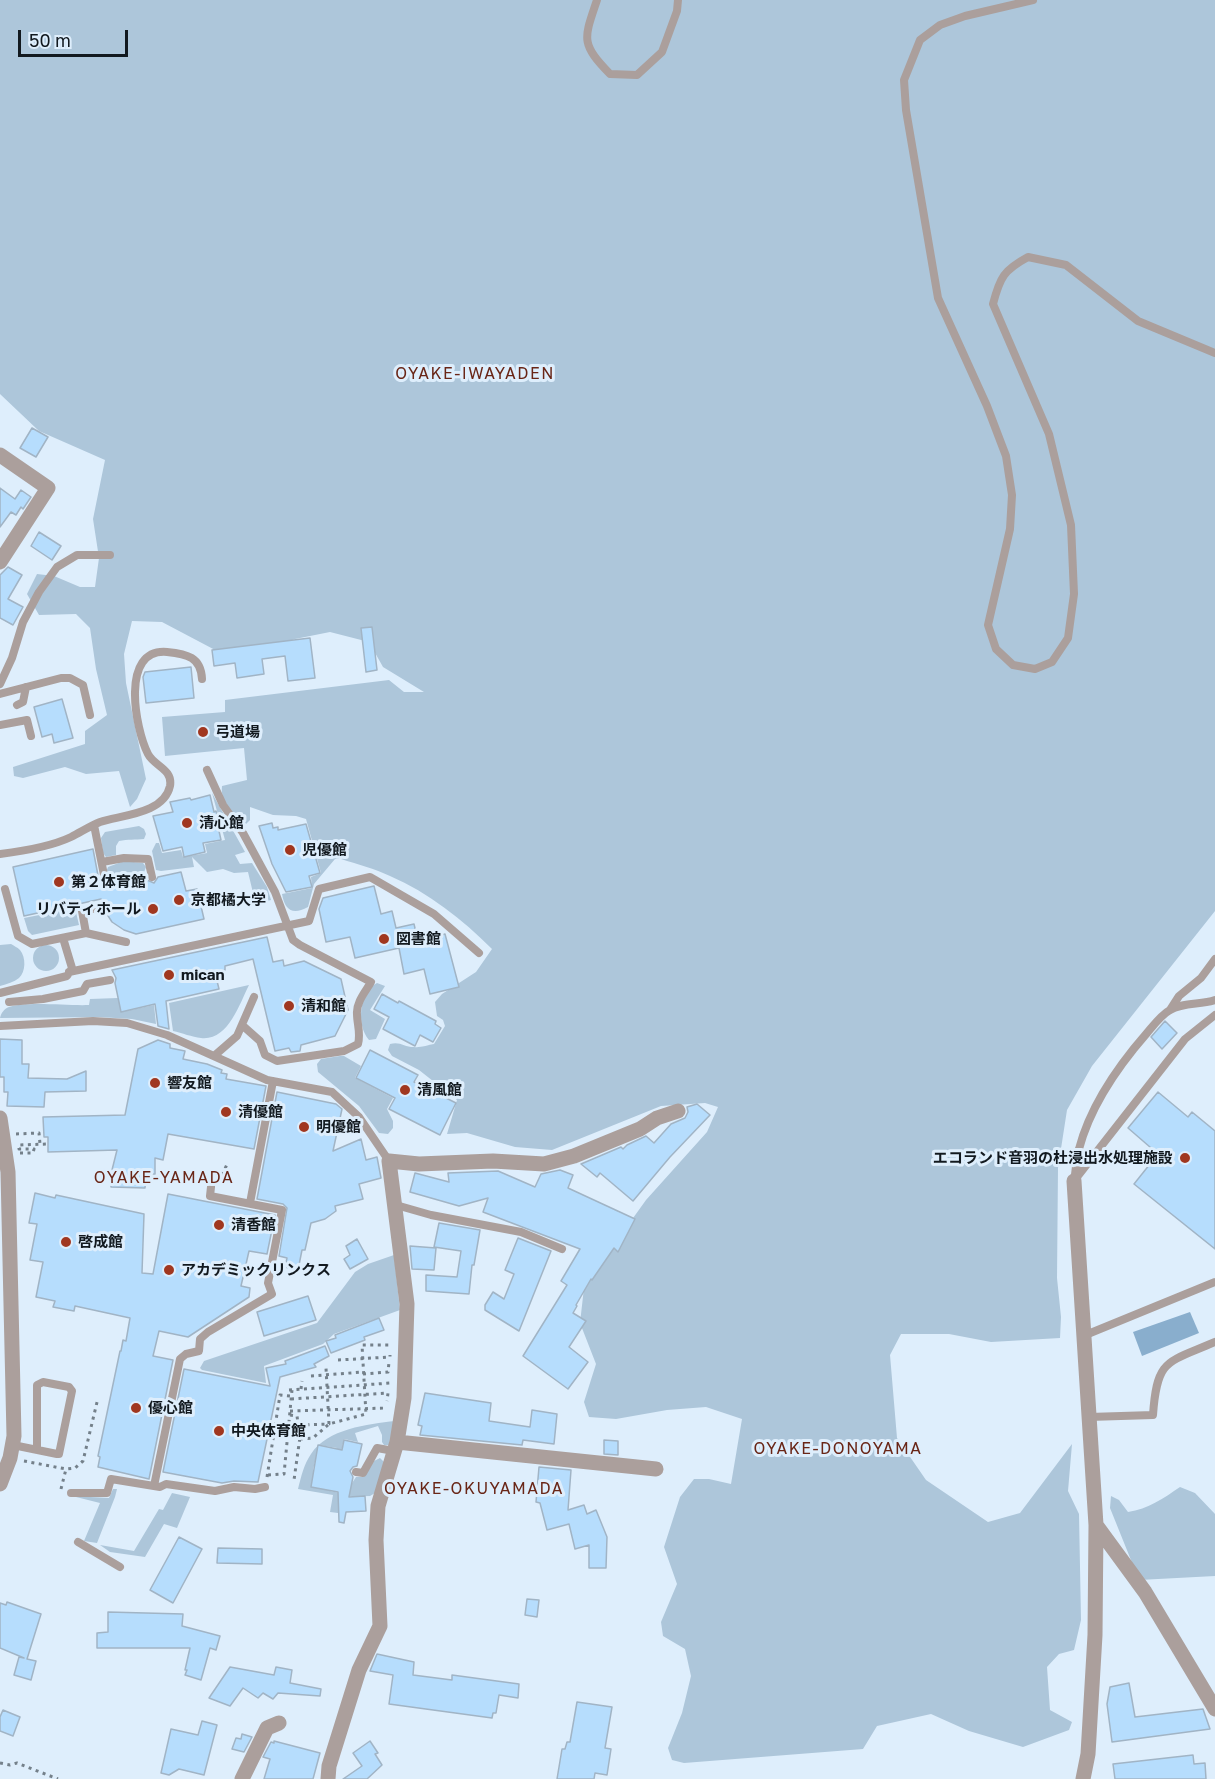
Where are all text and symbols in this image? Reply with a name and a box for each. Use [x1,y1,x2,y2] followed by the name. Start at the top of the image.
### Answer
[21,18,130,56] scale bar
[29,29,71,51] text: 50 m
[395,364,555,384] district label: OYAKE-IWAYADEN
[215,723,260,741] place label: 弓道場
[196,725,210,739] marker: 弓道場
[199,814,244,832] place label: 清心館
[180,816,194,830] marker: 清心館
[302,841,347,859] place label: 児優館
[283,843,297,857] marker: 児優館
[71,873,146,891] place label: 第２体育館
[52,875,66,889] marker: 第２体育館
[191,891,266,909] place label: 京都橘大学
[172,893,186,907] marker: 京都橘大学
[36,900,141,918] place label: リバティホール
[146,902,160,916] marker: リバティホール
[396,930,441,948] place label: 図書館
[377,932,391,946] marker: 図書館
[181,966,225,984] place label: mican
[162,968,176,982] marker: mican
[301,997,346,1015] place label: 清和館
[282,999,296,1013] marker: 清和館
[167,1074,212,1092] place label: 響友館
[148,1076,162,1090] marker: 響友館
[417,1081,462,1099] place label: 清風館
[398,1083,412,1097] marker: 清風館
[238,1103,283,1121] place label: 清優館
[219,1105,233,1119] marker: 清優館
[316,1118,361,1136] place label: 明優館
[297,1120,311,1134] marker: 明優館
[933,1149,1173,1167] place label: エコランド音羽の杜浸出水処理施設
[1178,1151,1192,1165] marker: エコランド音羽の杜浸出水処理施設
[94,1168,234,1188] district label: OYAKE-YAMADA
[231,1216,276,1234] place label: 清香館
[212,1218,226,1232] marker: 清香館
[78,1233,123,1251] place label: 啓成館
[59,1235,73,1249] marker: 啓成館
[181,1261,331,1279] place label: アカデミックリンクス
[162,1263,176,1277] marker: アカデミックリンクス
[148,1399,193,1417] place label: 優心館
[129,1401,143,1415] marker: 優心館
[231,1422,306,1440] place label: 中央体育館
[212,1424,226,1438] marker: 中央体育館
[754,1439,922,1459] district label: OYAKE-DONOYAMA
[384,1479,564,1499] district label: OYAKE-OKUYAMADA

